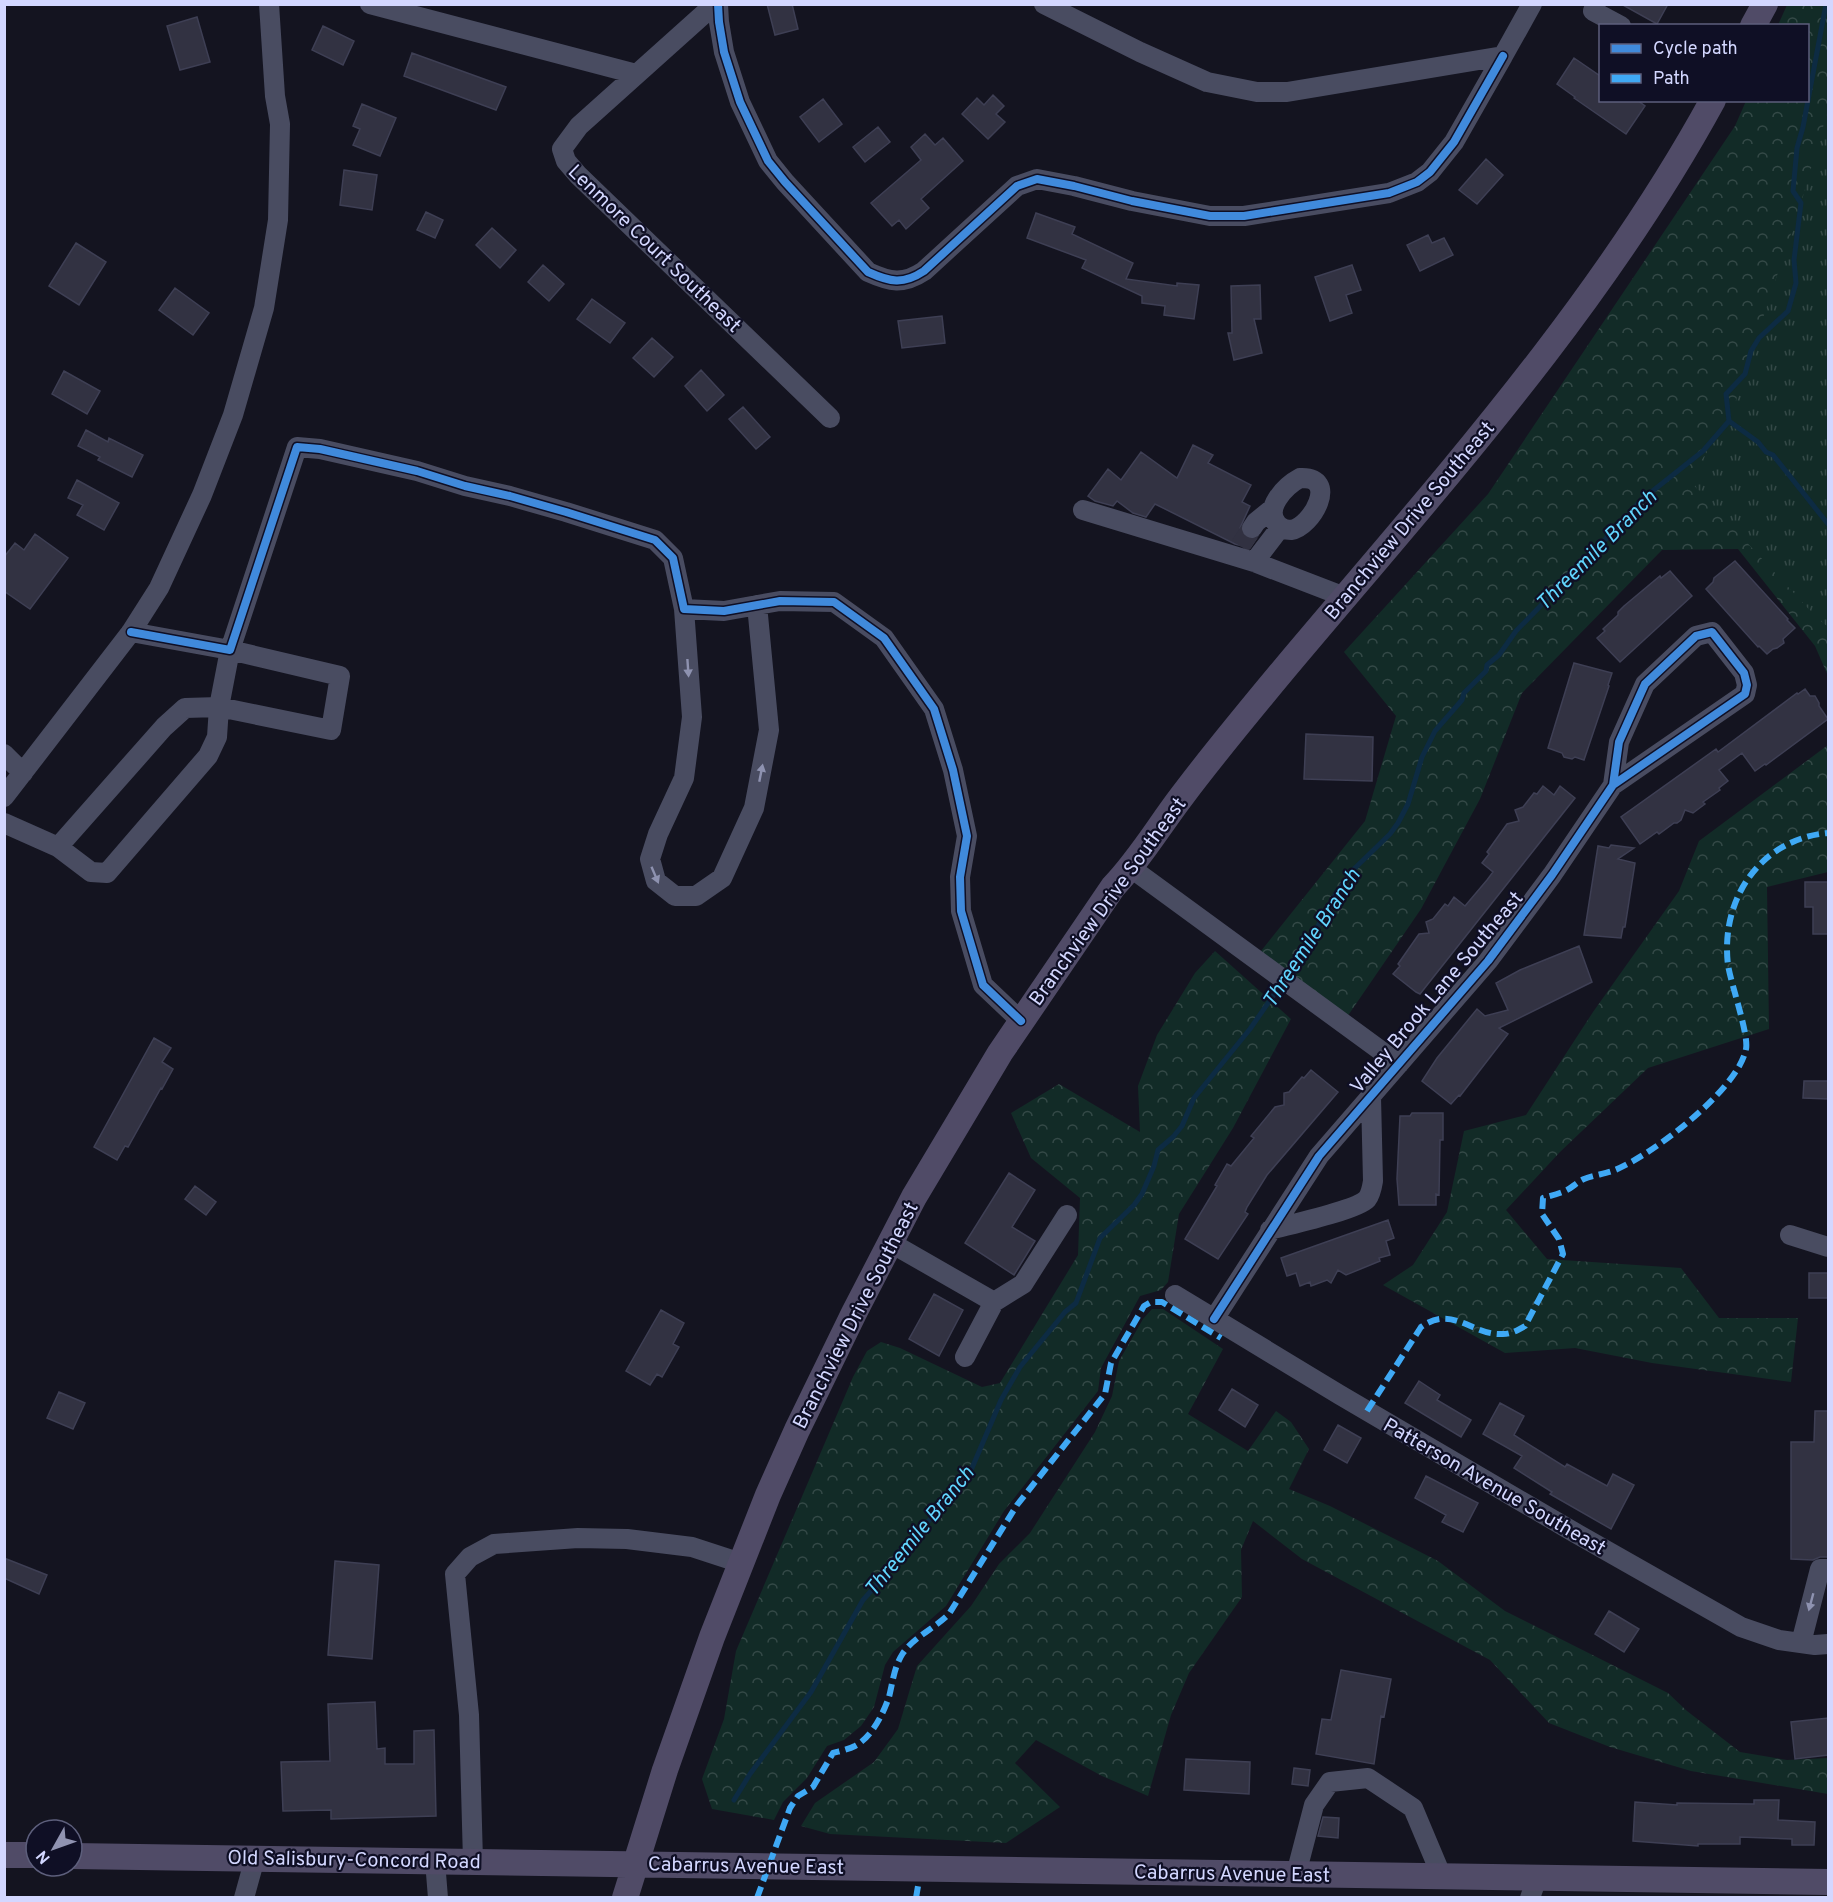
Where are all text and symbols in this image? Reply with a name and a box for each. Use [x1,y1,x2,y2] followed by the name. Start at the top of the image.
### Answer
[1599,24,1809,102] legend
[1653,38,1738,61] text: Cycle path
[1653,68,1690,91] text: Path
[561,160,746,339] street label: Lenmore Court Southeast
[1320,417,1501,626] street label: Branchview Drive Southeast
[1531,484,1664,617] water label: Threemile Branch
[683,658,693,677] one-way arrow
[757,763,766,782] one-way arrow
[1024,793,1193,1012] street label: Branchview Drive Southeast
[1257,864,1368,1013] water label: Threemile Branch
[650,866,660,884] one-way arrow
[1345,887,1530,1100] street label: Valley Brook Lane Southeast
[788,1198,926,1434] street label: Branchview Drive Southeast
[1378,1413,1610,1562] street label: Patterson Avenue Southeast
[859,1461,982,1603] water label: Threemile Branch
[1806,1593,1816,1611] one-way arrow
[24,1818,84,1878] north arrow
[33,1846,55,1867] text: N
[227,1846,481,1876] street label: Old Salisbury-Concord Road
[648,1852,844,1882] street label: Cabarrus Avenue East
[1134,1860,1330,1890] street label: Cabarrus Avenue East

